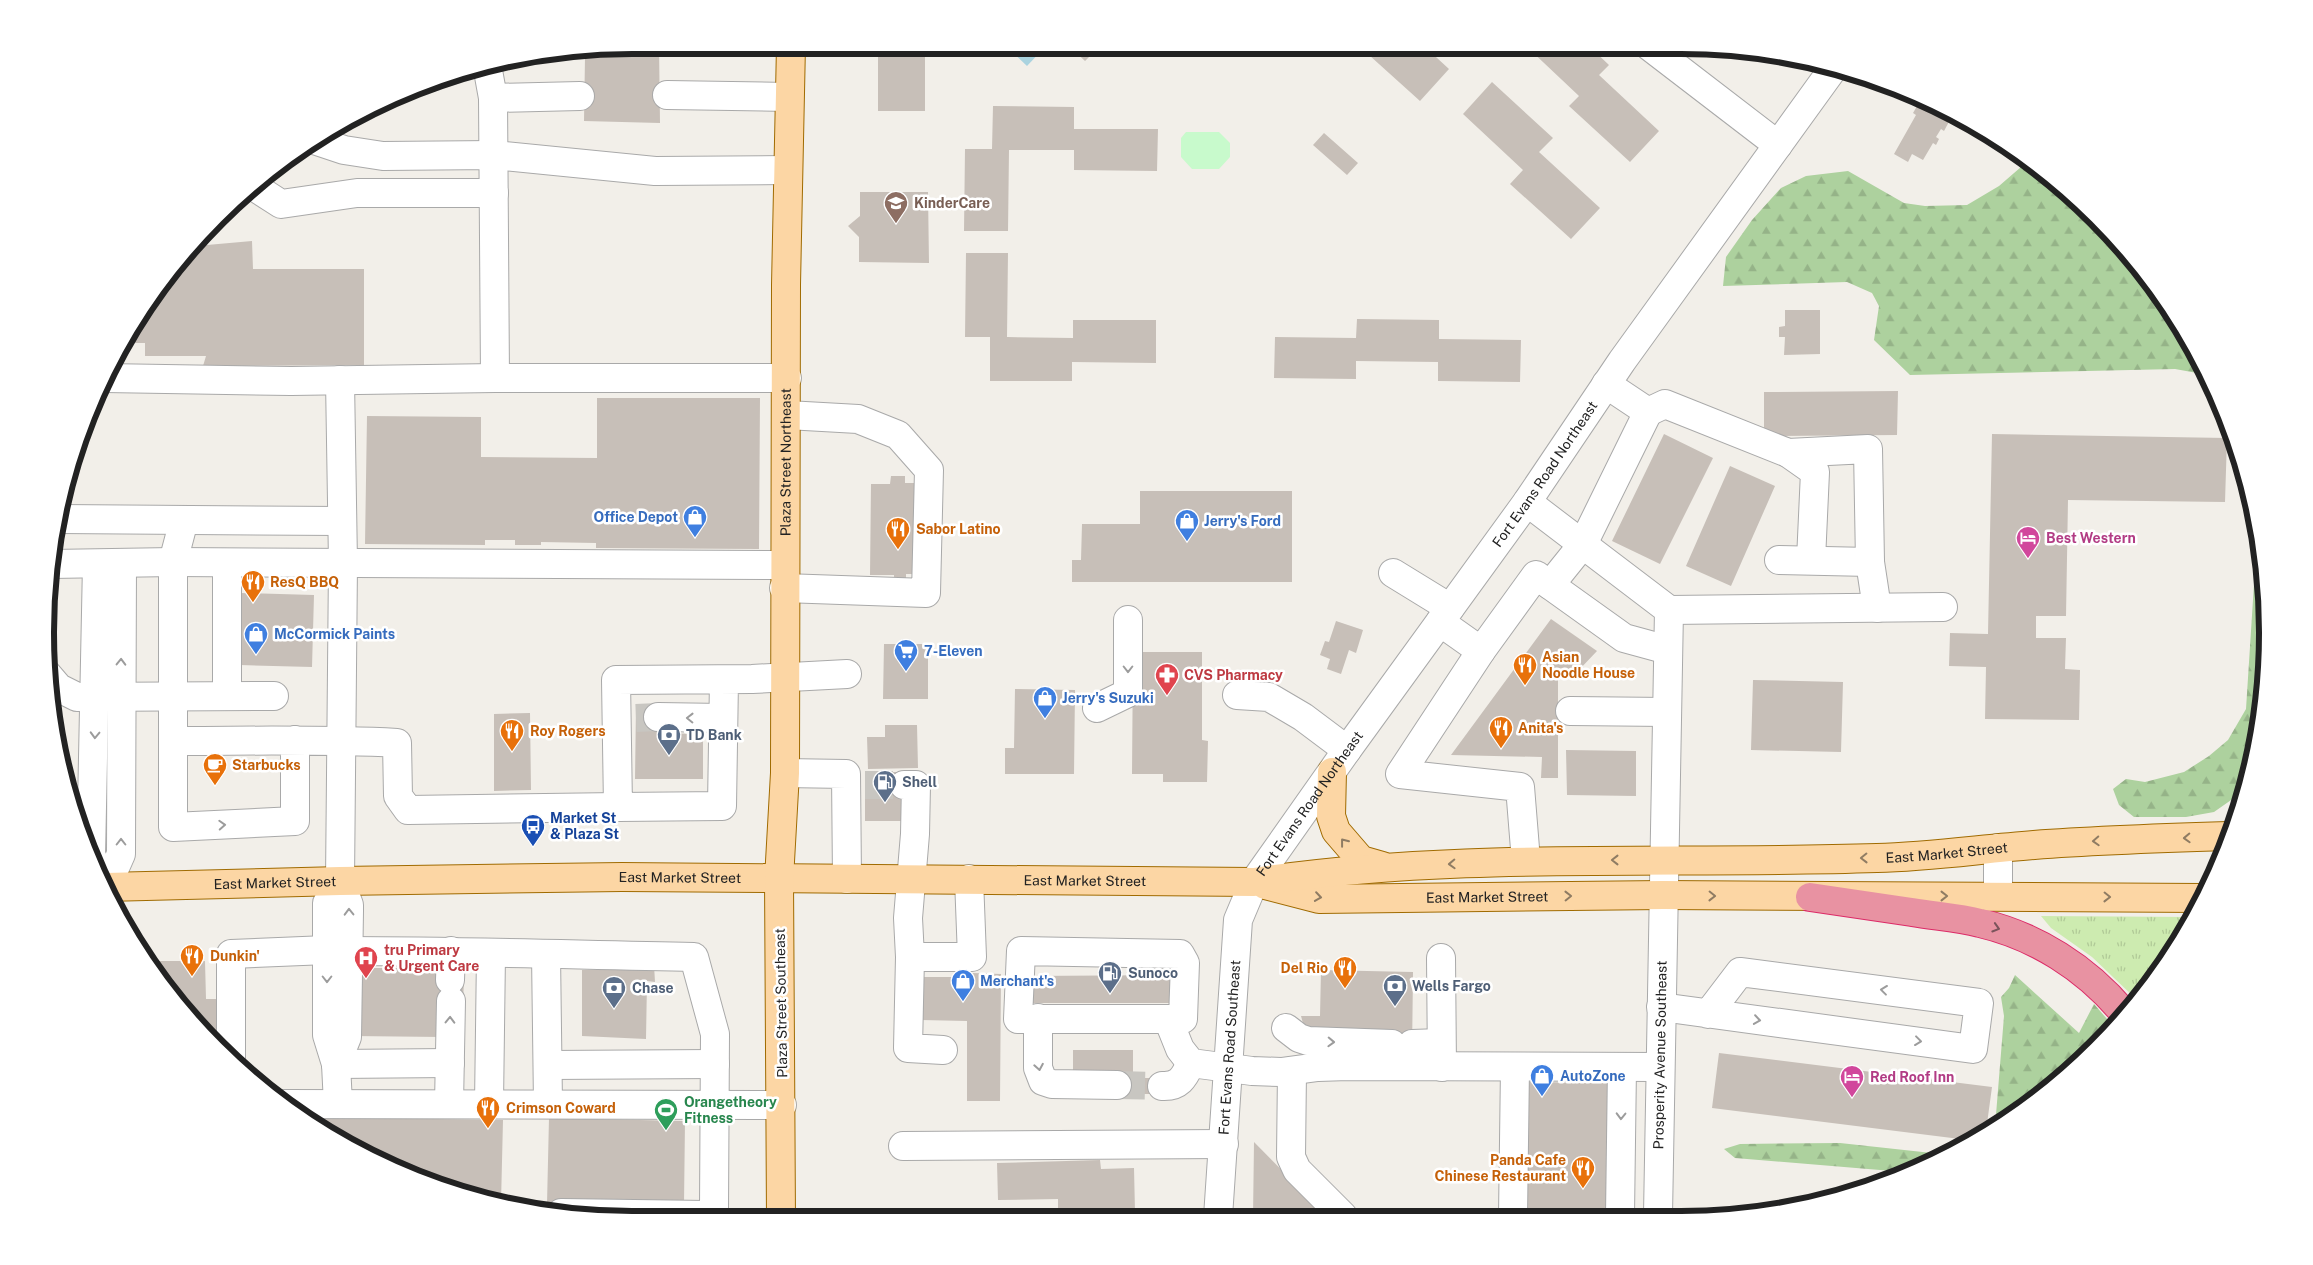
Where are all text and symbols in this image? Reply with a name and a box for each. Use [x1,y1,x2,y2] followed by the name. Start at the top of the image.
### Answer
[883,190,909,224] school or university icon: KinderCare
[914,195,990,211] place label: KinderCare
[777,388,794,536] street label: Plaza Street Northeast
[1489,398,1601,550] street label: Fort Evans Road Northeast
[682,504,708,538] shop icon: Office Depot
[1174,508,1200,542] shop icon: Jerry's Ford
[594,509,678,525] place label: Office Depot
[1204,513,1281,529] place label: Jerry's Ford
[885,516,911,550] restaurant icon: Sabor Latino
[916,521,1001,537] place label: Sabor Latino
[2015,525,2041,559] hotel icon: Best Western
[2046,530,2136,546] place label: Best Western
[240,569,266,603] restaurant icon: ResQ BBQ
[270,574,339,590] place label: ResQ BBQ
[243,621,269,655] shop icon: McCormick Paints
[274,626,395,642] place label: McCormick Paints
[893,638,919,672] supermarket icon: 7-Eleven
[924,643,983,659] place label: 7-Eleven
[1542,649,1635,681] place label: Asian Noodle House
[1512,652,1538,686] restaurant icon: Asian Noodle House
[116,657,126,665] one-way arrow
[1154,662,1180,696] pharmacy icon: CVS Pharmacy
[1123,666,1133,673] one-way arrow
[1184,667,1283,683] place label: CVS Pharmacy
[1032,685,1058,719] shop icon: Jerry's Suzuki
[1062,690,1154,706] place label: Jerry's Suzuki
[686,713,694,723] one-way arrow
[1488,715,1514,749] restaurant icon: Anita's
[499,718,525,752] restaurant icon: Roy Rogers
[1518,720,1563,736] place label: Anita's
[656,722,682,756] bank icon: TD Bank
[530,723,606,739] place label: Roy Rogers
[686,727,742,743] place label: TD Bank
[1253,728,1366,879] street label: Fort Evans Road Northeast
[89,732,100,740] one-way arrow
[202,752,228,786] cafe icon: Starbucks
[232,757,301,773] place label: Starbucks
[872,769,898,803] fuel station icon: Shell
[902,774,937,790] place label: Shell
[550,810,619,842] place label: Market St & Plaza St
[520,813,546,847] bus stop icon: Market St & Plaza St
[218,819,226,830] one-way arrow
[2183,832,2191,843] one-way arrow
[2091,836,2099,846] one-way arrow
[116,837,126,845] one-way arrow
[1342,839,1350,848] one-way arrow
[1885,839,2008,866] street label: East Market Street
[1860,853,1868,863] one-way arrow
[1611,855,1618,865] one-way arrow
[1448,859,1456,870] one-way arrow
[619,869,741,886] street label: East Market Street
[1023,872,1146,889] street label: East Market Street
[213,873,336,892] street label: East Market Street
[1426,888,1549,906] street label: East Market Street
[1564,891,1572,901] one-way arrow
[1708,891,1716,901] one-way arrow
[1941,891,1949,901] one-way arrow
[1314,892,1323,902] one-way arrow
[2104,892,2111,902] one-way arrow
[344,908,354,916] one-way arrow
[1992,922,2000,932] one-way arrow
[772,928,790,1078] street label: Plaza Street Southeast
[384,942,479,974] place label: tru Primary & Urgent Care
[179,943,205,977] restaurant icon: Dunkin'
[353,945,379,979] hospital icon: tru Primary & Urgent Care
[210,948,260,964] place label: Dunkin'
[1332,955,1358,989] restaurant icon: Del Rio
[1216,959,1243,1135] street label: Fort Evans Road Southeast
[1097,960,1123,994] fuel station icon: Sunoco
[1281,960,1328,976] place label: Del Rio
[1650,960,1670,1150] street label: Prosperity Avenue Southeast
[1128,965,1178,981] place label: Sunoco
[950,968,976,1002] shop icon: Merchant's
[980,973,1054,989] place label: Merchant's
[1382,973,1408,1007] bank icon: Wells Fargo
[601,975,627,1009] bank icon: Chase
[322,976,332,983] one-way arrow
[1412,978,1491,994] place label: Wells Fargo
[632,980,674,996] place label: Chase
[1879,986,1888,996] one-way arrow
[1753,1014,1761,1025] one-way arrow
[445,1016,456,1024] one-way arrow
[1913,1036,1922,1046] one-way arrow
[1327,1037,1335,1047] one-way arrow
[1034,1062,1044,1071] one-way arrow
[1529,1063,1555,1097] shop icon: AutoZone
[1839,1064,1865,1098] hotel icon: Red Roof Inn
[1560,1068,1626,1084] place label: AutoZone
[1870,1069,1954,1085] place label: Red Roof Inn
[684,1094,777,1126] place label: Orangetheory Fitness
[475,1095,501,1129] restaurant icon: Crimson Coward
[653,1097,679,1131] sports icon: Orangetheory Fitness
[506,1100,616,1116] place label: Crimson Coward
[1616,1112,1627,1120] one-way arrow
[1435,1152,1566,1184] place label: Panda Cafe Chinese Restaurant
[1570,1155,1596,1189] restaurant icon: Panda Cafe Chinese Restaurant

